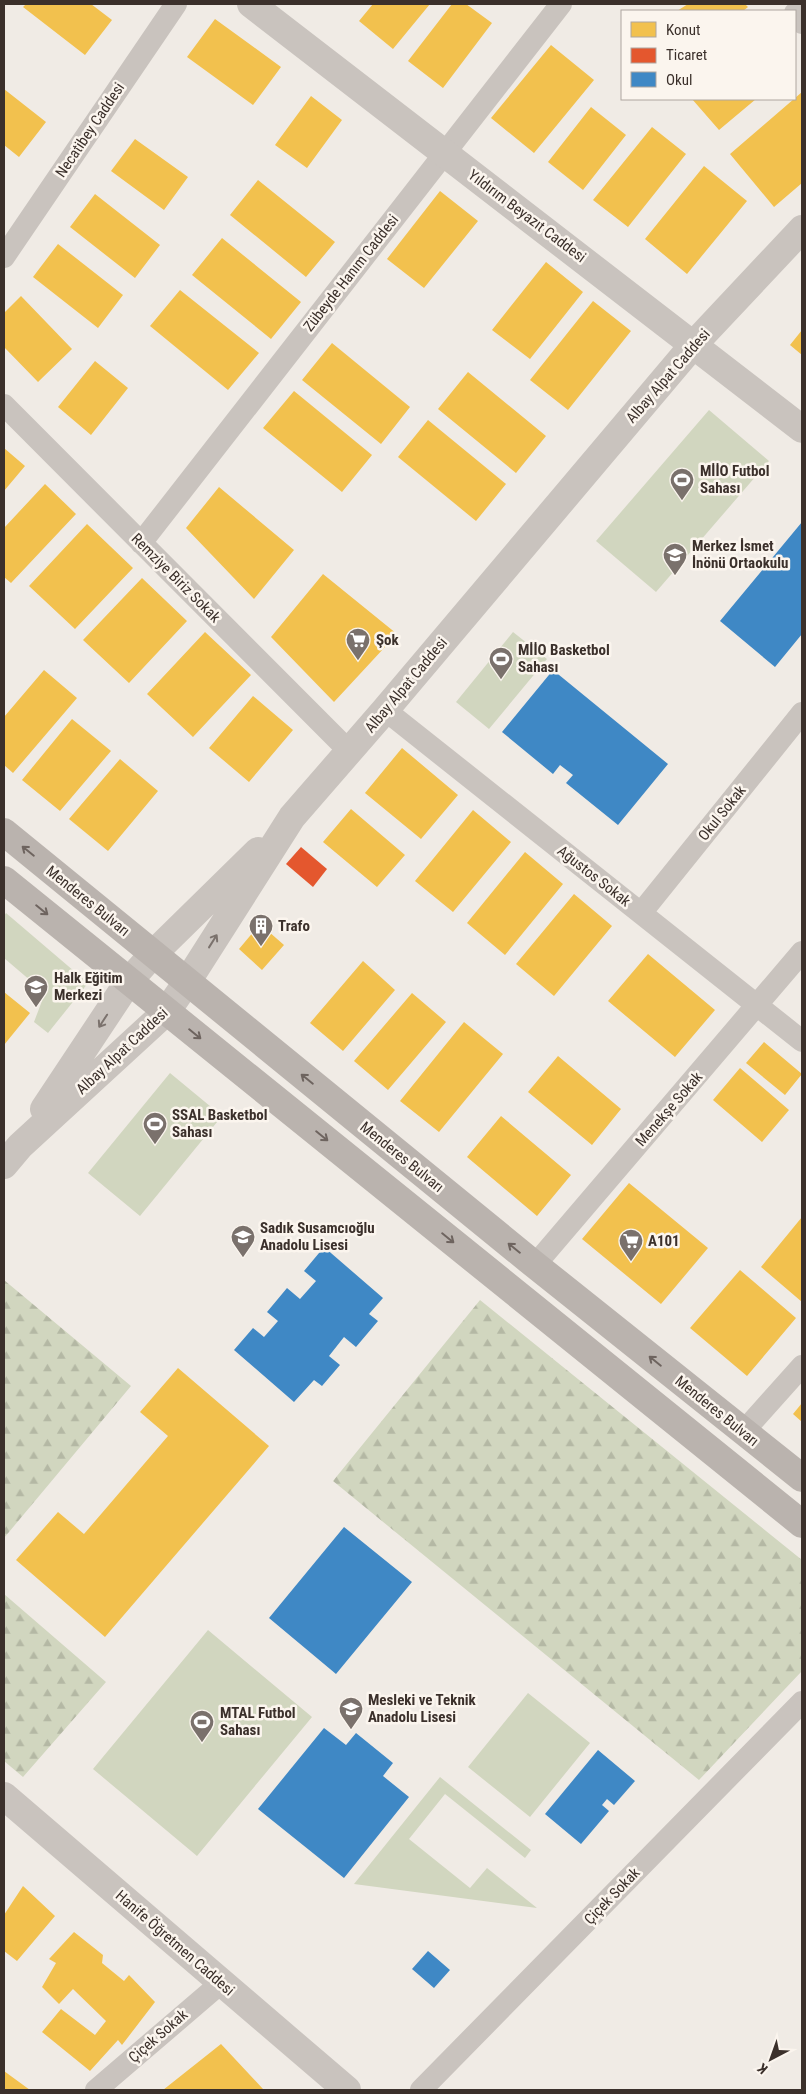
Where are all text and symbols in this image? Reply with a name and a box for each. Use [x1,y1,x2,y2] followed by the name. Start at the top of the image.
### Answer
[621,10,796,100] legend
[666,21,700,39] text: Konut
[666,46,707,64] text: Ticaret
[666,71,692,89] text: Okul
[52,79,128,181] street label: Necatibey Caddesi
[464,166,590,266] street label: Yıldırım Beyazıt Caddesi
[300,211,402,335] street label: Zübeyde Hanım Caddesi
[622,325,714,427] street label: Albay Alpat Caddesi
[700,462,770,497] place label: MİİO Futbol Sahası
[669,467,695,501] sports icon: MİİO Futbol Sahası
[128,530,224,626] street label: Remziye Biriz Sokak
[692,537,788,572] place label: Merkez İsmet İnönü Ortaokulu
[662,542,688,576] school or university icon: Merkez İsmet İnönü Ortaokulu
[345,627,371,661] supermarket icon: Şok
[376,631,400,649] place label: Şok
[361,634,451,736] street label: Albay Alpat Caddesi
[518,641,610,676] place label: MİİO Basketbol Sahası
[488,646,514,680] sports icon: MİİO Basketbol Sahası
[694,782,750,844] street label: Okul Sokak
[554,842,635,910] street label: Ağustos Sokak
[22,846,35,857] one-way arrow
[43,862,133,940] street label: Menderes Bulvarı
[35,905,48,916] one-way arrow
[248,913,274,947] building icon: Trafo
[278,917,310,935] place label: Trafo
[209,934,219,948] one-way arrow
[54,969,123,1004] place label: Halk Eğitim Merkezi
[23,974,49,1008] school or university icon: Halk Eğitim Merkezi
[72,1004,172,1098] street label: Albay Alpat Caddesi
[98,1014,108,1028] one-way arrow
[189,1029,202,1040] one-way arrow
[632,1068,706,1150] street label: Menekşe Sokak
[301,1074,314,1085] one-way arrow
[172,1106,268,1141] place label: SSAL Basketbol Sahası
[142,1111,168,1145] sports icon: SSAL Basketbol Sahası
[357,1118,447,1196] street label: Menderes Bulvarı
[315,1131,328,1142] one-way arrow
[260,1219,375,1254] place label: Sadık Susamcıoğlu Anadolu Lisesi
[230,1224,256,1258] school or university icon: Sadık Susamcıoğlu Anadolu Lisesi
[618,1228,644,1262] supermarket icon: A101
[648,1232,680,1250] place label: A101
[441,1233,454,1244] one-way arrow
[508,1243,521,1254] one-way arrow
[649,1355,662,1366] one-way arrow
[672,1372,762,1450] street label: Menderes Bulvarı
[368,1691,477,1726] place label: Mesleki ve Teknik Anadolu Lisesi
[338,1696,364,1730] school or university icon: Mesleki ve Teknik Anadolu Lisesi
[220,1704,296,1739] place label: MTAL Futbol Sahası
[189,1709,215,1743] sports icon: MTAL Futbol Sahası
[580,1864,644,1928] street label: Çiçek Sokak
[112,1887,238,1999] street label: Hanife Öğretmen Caddesi
[125,2005,191,2066] street label: Çiçek Sokak
[746,2034,796,2084] north arrow
[754,2060,771,2077] text: K

